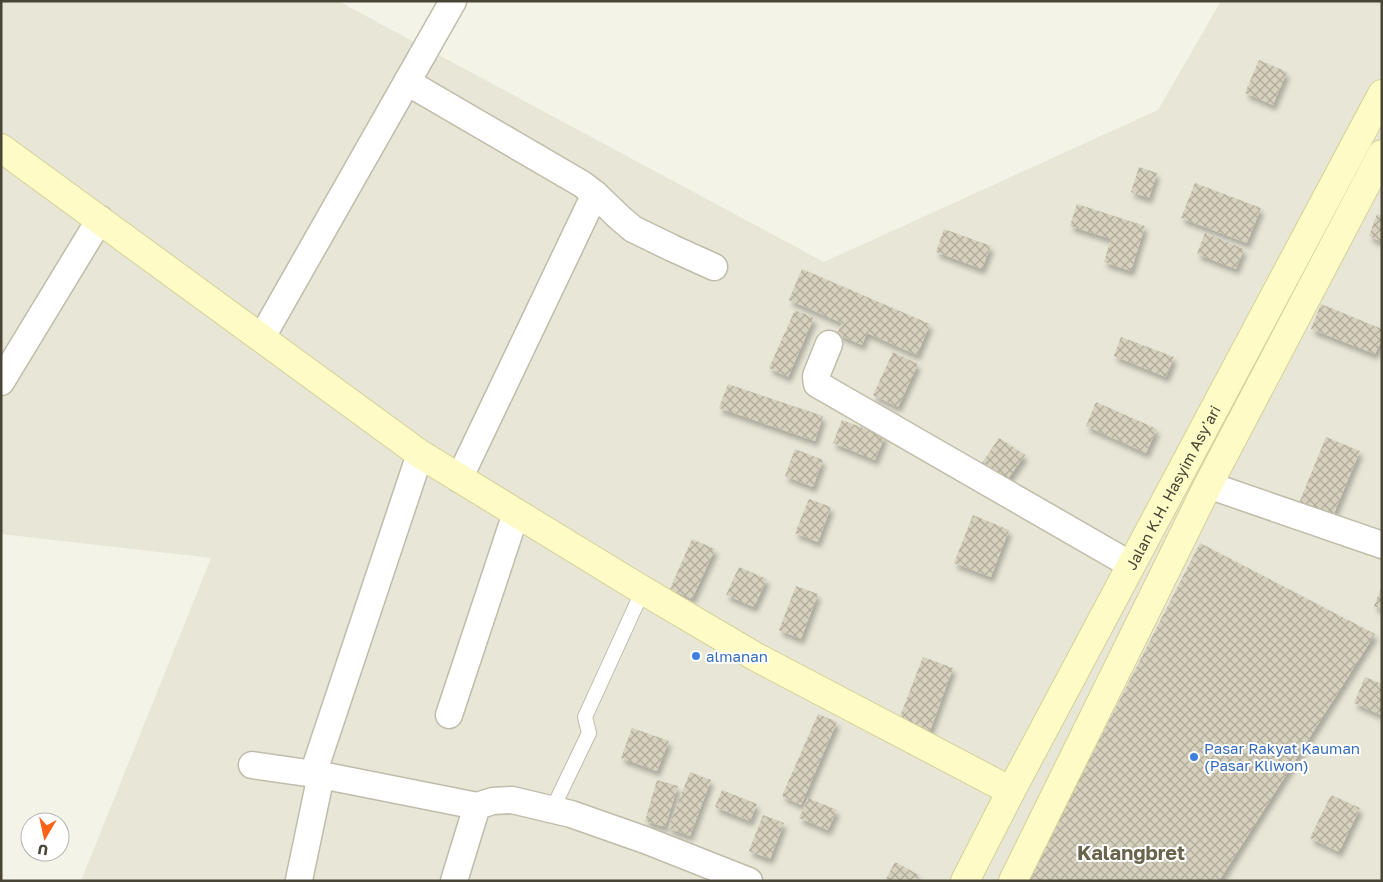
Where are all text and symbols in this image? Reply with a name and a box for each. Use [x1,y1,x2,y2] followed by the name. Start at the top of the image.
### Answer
[1122,402,1224,573] street label: Jalan K.H. Hasyim Asy'ari
[706,647,768,665] place label: almanan
[690,650,702,662] marker: almanan
[1204,739,1360,774] place label: Pasar Rakyat Kauman (Pasar Kliwon)
[1188,751,1200,763] marker: Pasar Rakyat Kauman (Pasar Kliwon)
[20,812,70,862] north arrow
[1077,840,1185,864] district label: Kalangbret
[37,841,49,860] text: U

